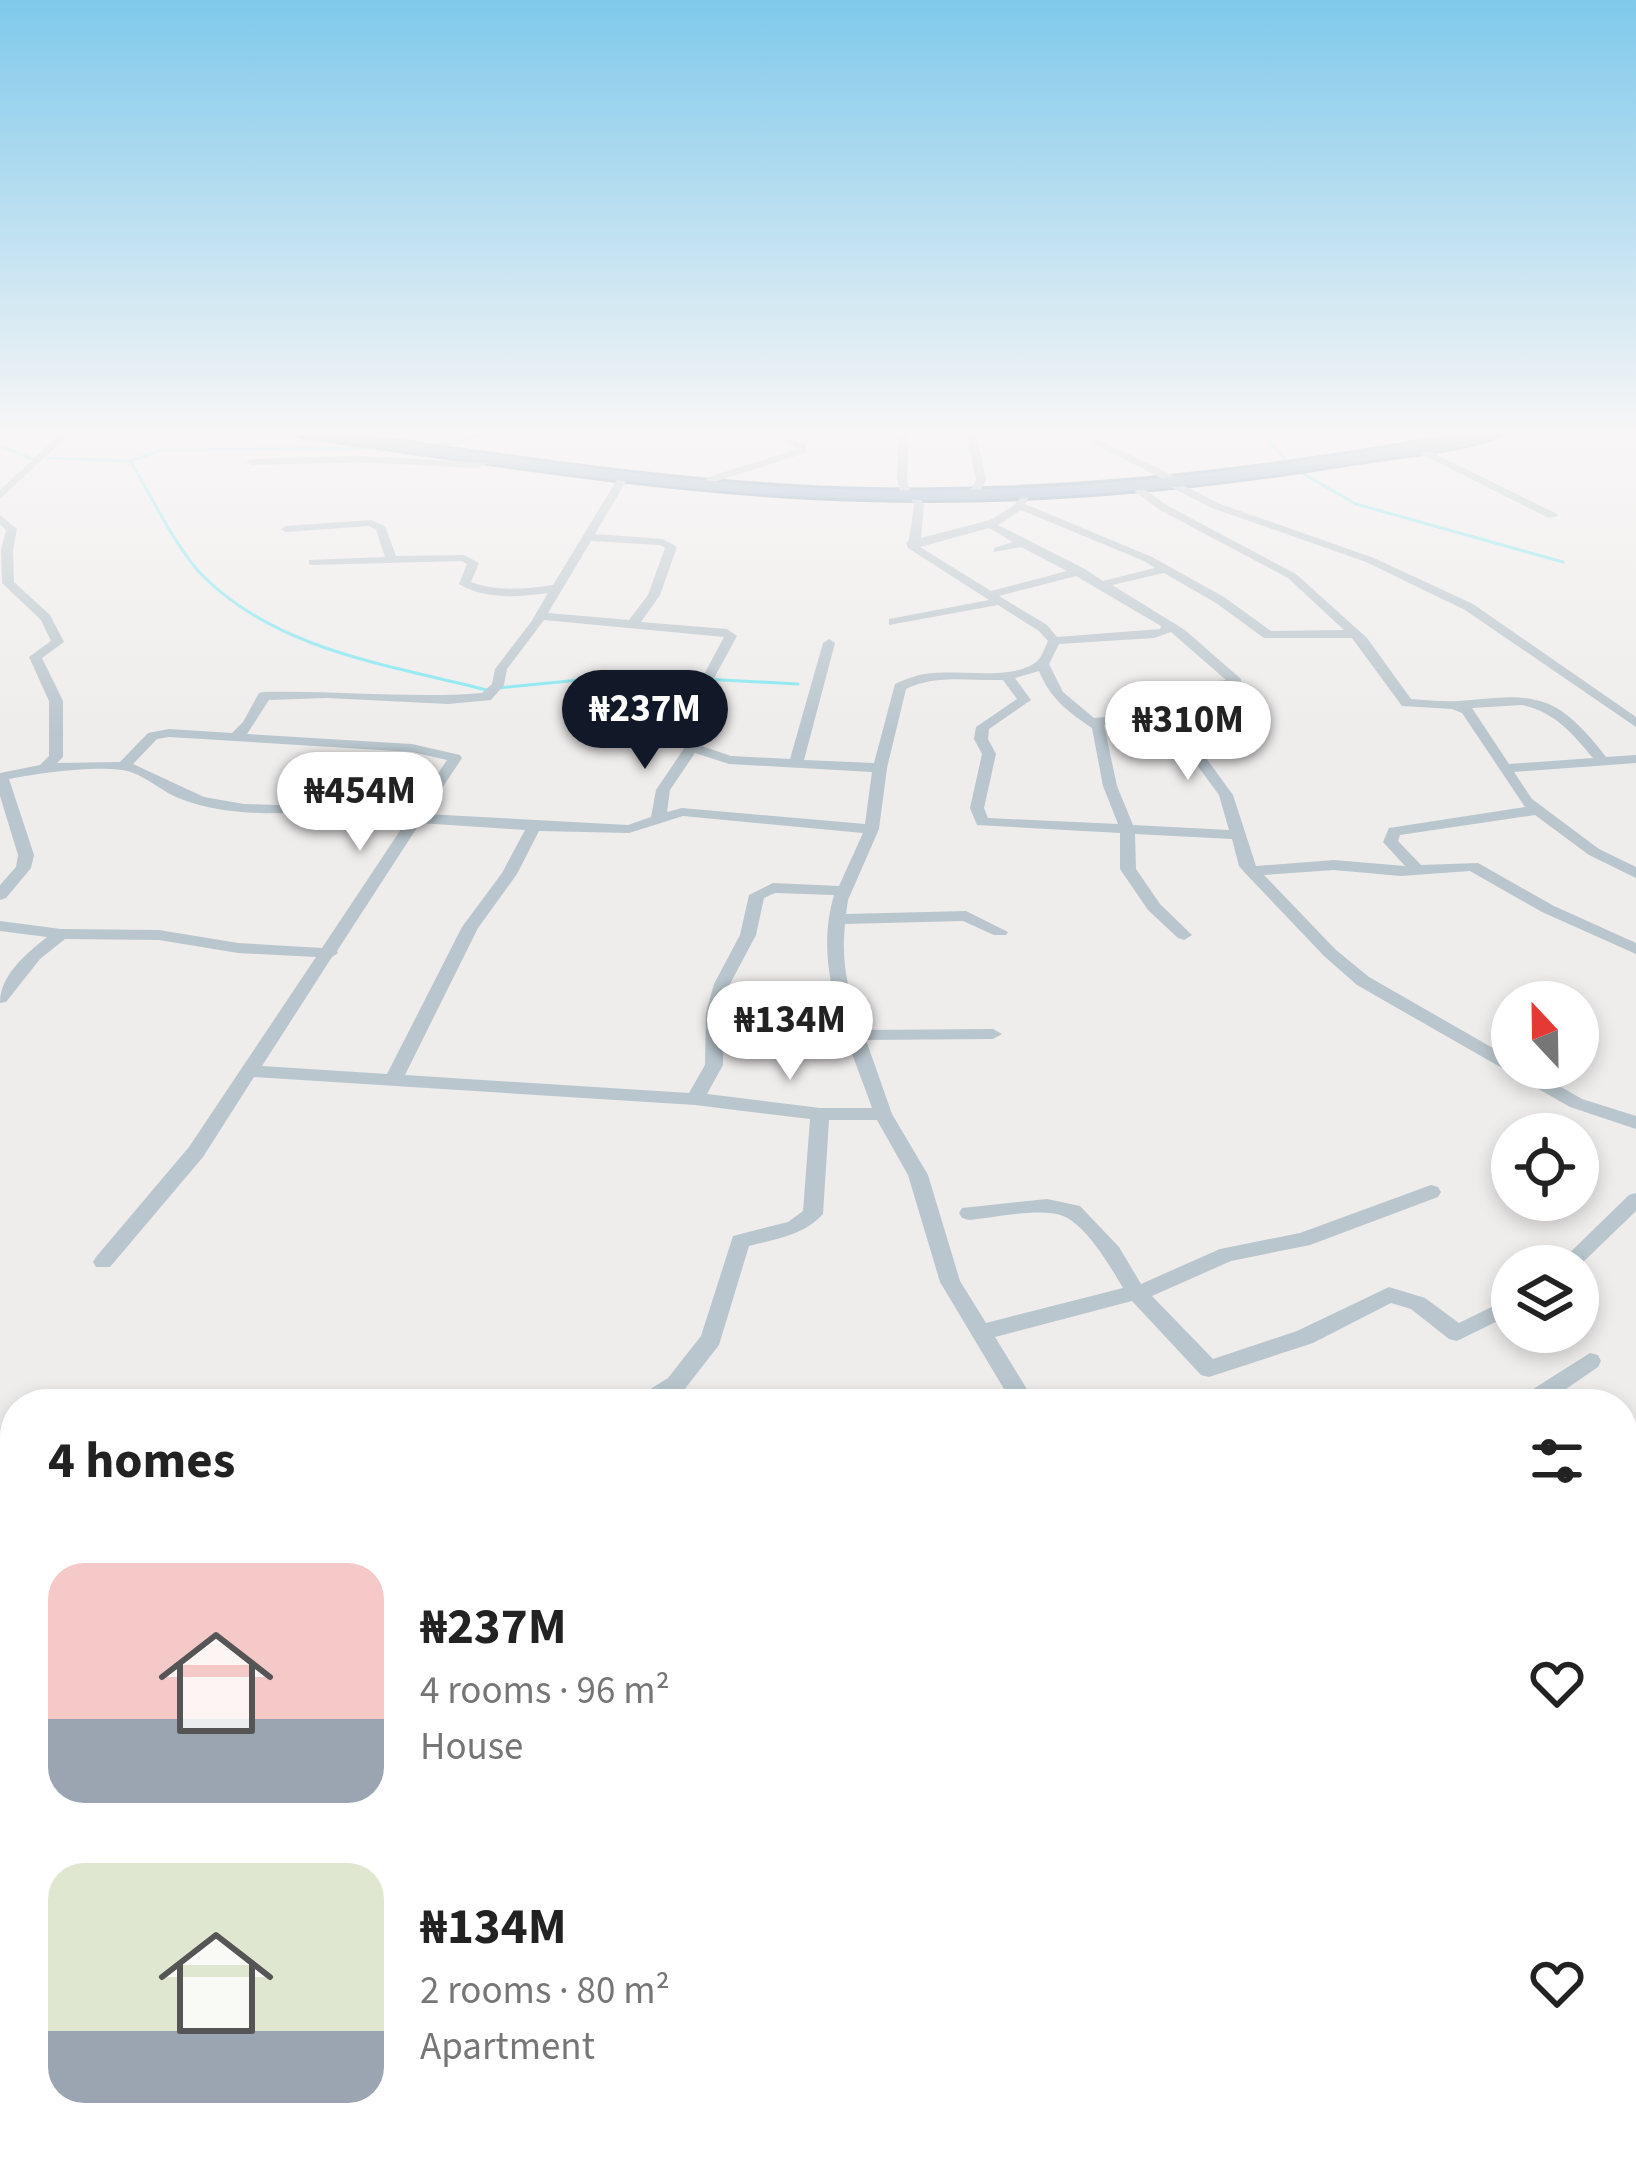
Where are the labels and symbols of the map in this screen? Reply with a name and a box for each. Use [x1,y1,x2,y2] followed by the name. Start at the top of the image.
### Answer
[561,670,729,772] pin: ₦237M
[1104,681,1272,783] pin: ₦310M
[276,752,444,854] pin: ₦454M
[706,981,874,1083] pin: ₦134M
[1491,981,1599,1089] north arrow

